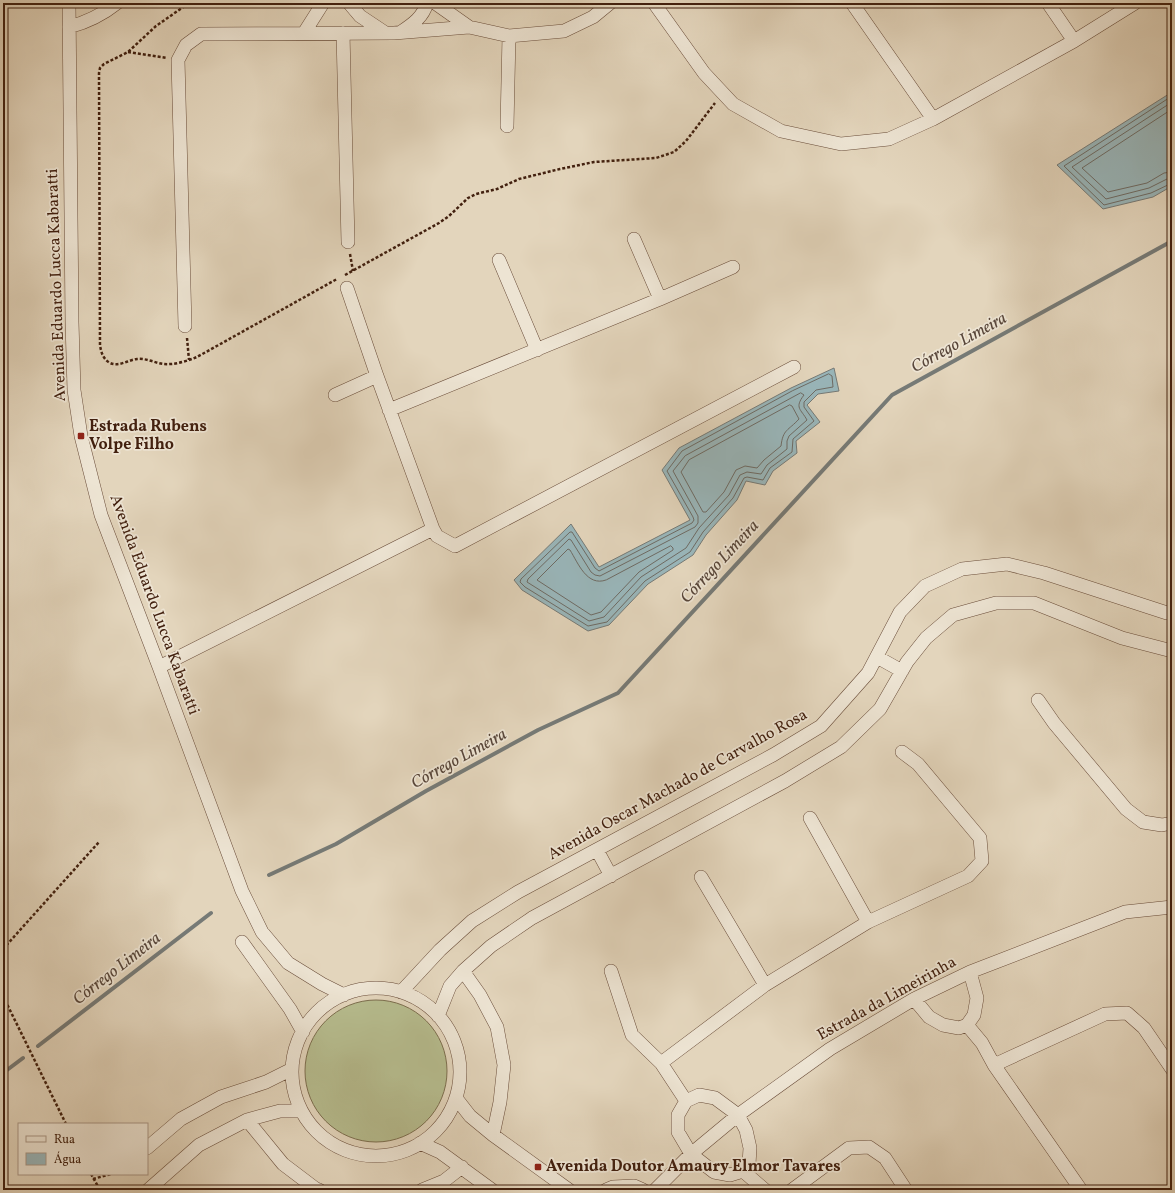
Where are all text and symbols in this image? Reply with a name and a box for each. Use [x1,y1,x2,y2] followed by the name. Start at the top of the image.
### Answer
[42,168,72,402] street label: Avenida Eduardo Lucca Kabaratti
[907,307,1011,379] water label: Córrego Limeira
[89,416,207,456] place label: Estrada Rubens Volpe Filho
[76,431,86,441] marker: Estrada Rubens Volpe Filho
[104,492,204,718] street label: Avenida Eduardo Lucca Kabaratti
[675,515,765,609] water label: Córrego Limeira
[544,704,812,866] street label: Avenida Oscar Machado de Carvalho Rosa
[407,723,511,795] water label: Córrego Limeira
[68,927,166,1011] water label: Córrego Limeira
[813,952,961,1046] street label: Estrada da Limeirinha
[18,1123,148,1175] legend
[54,1132,75,1148] text: Rua
[54,1151,81,1168] text: Água
[546,1156,841,1178] place label: Avenida Doutor Amaury Elmor Tavares
[533,1162,543,1172] marker: Avenida Doutor Amaury Elmor Tavares

